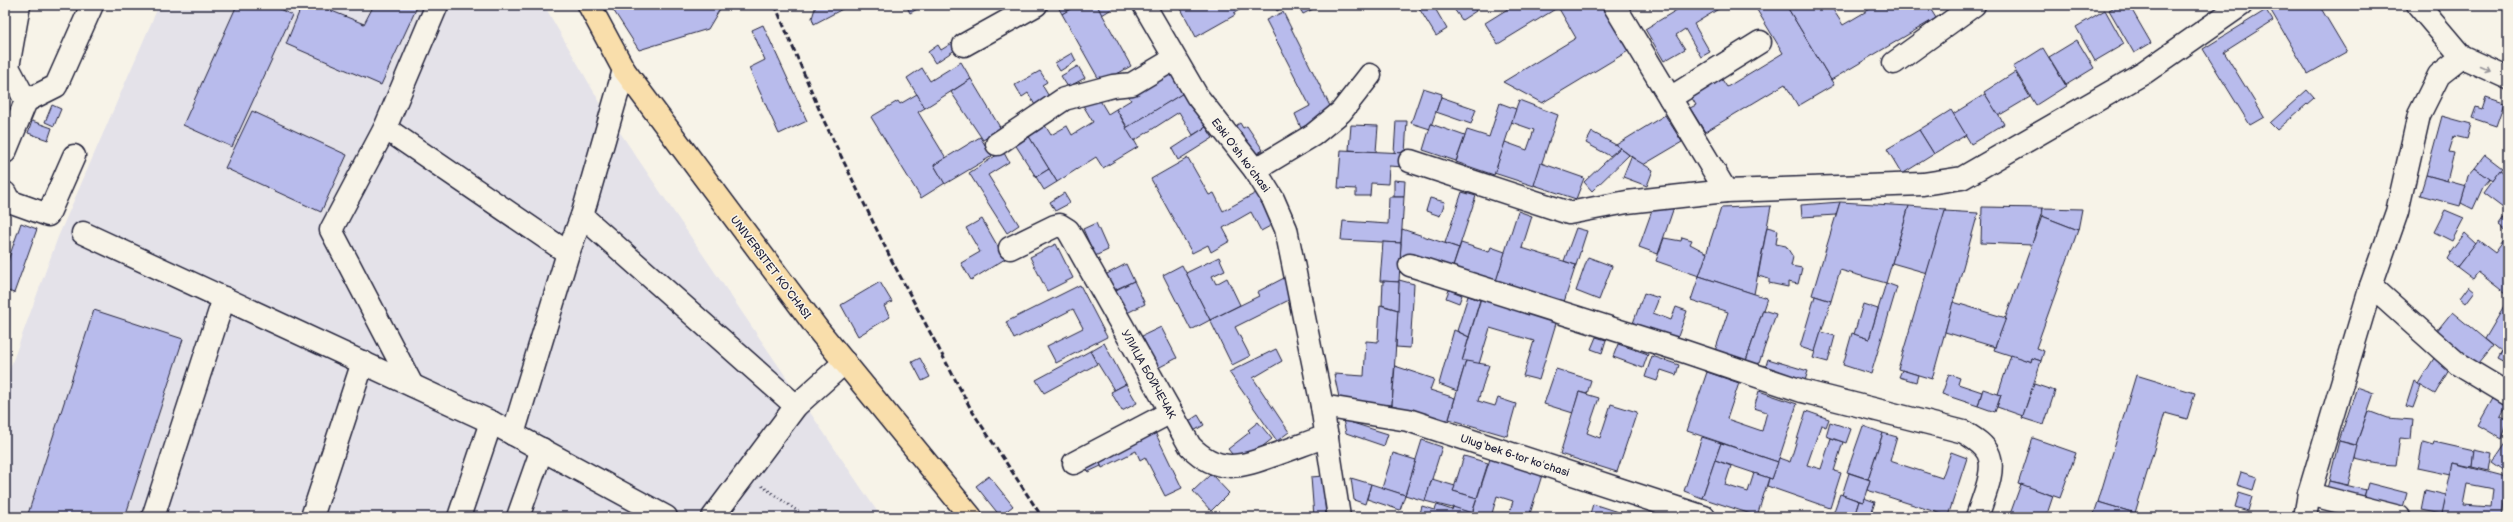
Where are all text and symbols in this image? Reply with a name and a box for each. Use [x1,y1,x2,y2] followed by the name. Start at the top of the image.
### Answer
[2479,65,2491,72] one-way arrow
[1209,116,1273,195] street label: Eski Oʻsh koʻchasi
[728,213,814,322] street label: UNIVERSITET KО‘CHASI
[1119,328,1179,422] street label: УЛИЦА БОЙЧЕЧАК
[1459,432,1571,479] street label: Ulug‘bek 6-tor koʻchasi

